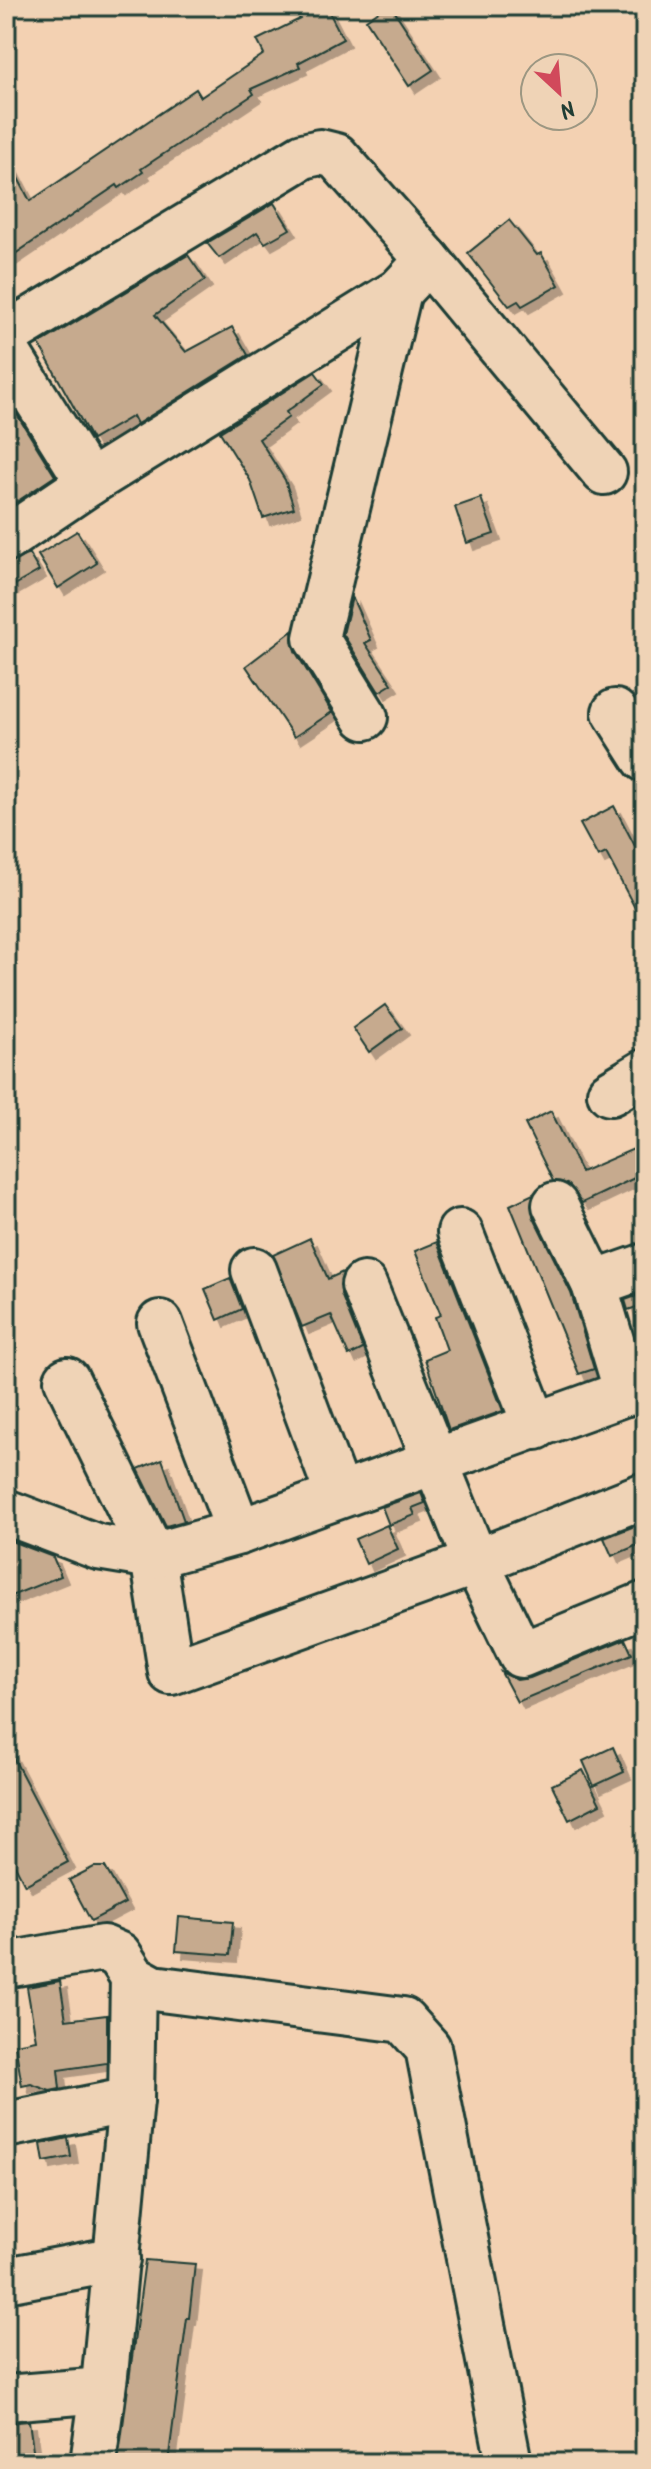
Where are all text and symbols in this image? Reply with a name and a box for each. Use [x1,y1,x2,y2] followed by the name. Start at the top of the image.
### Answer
[519,52,599,132] north arrow
[553,89,581,127] text: N

